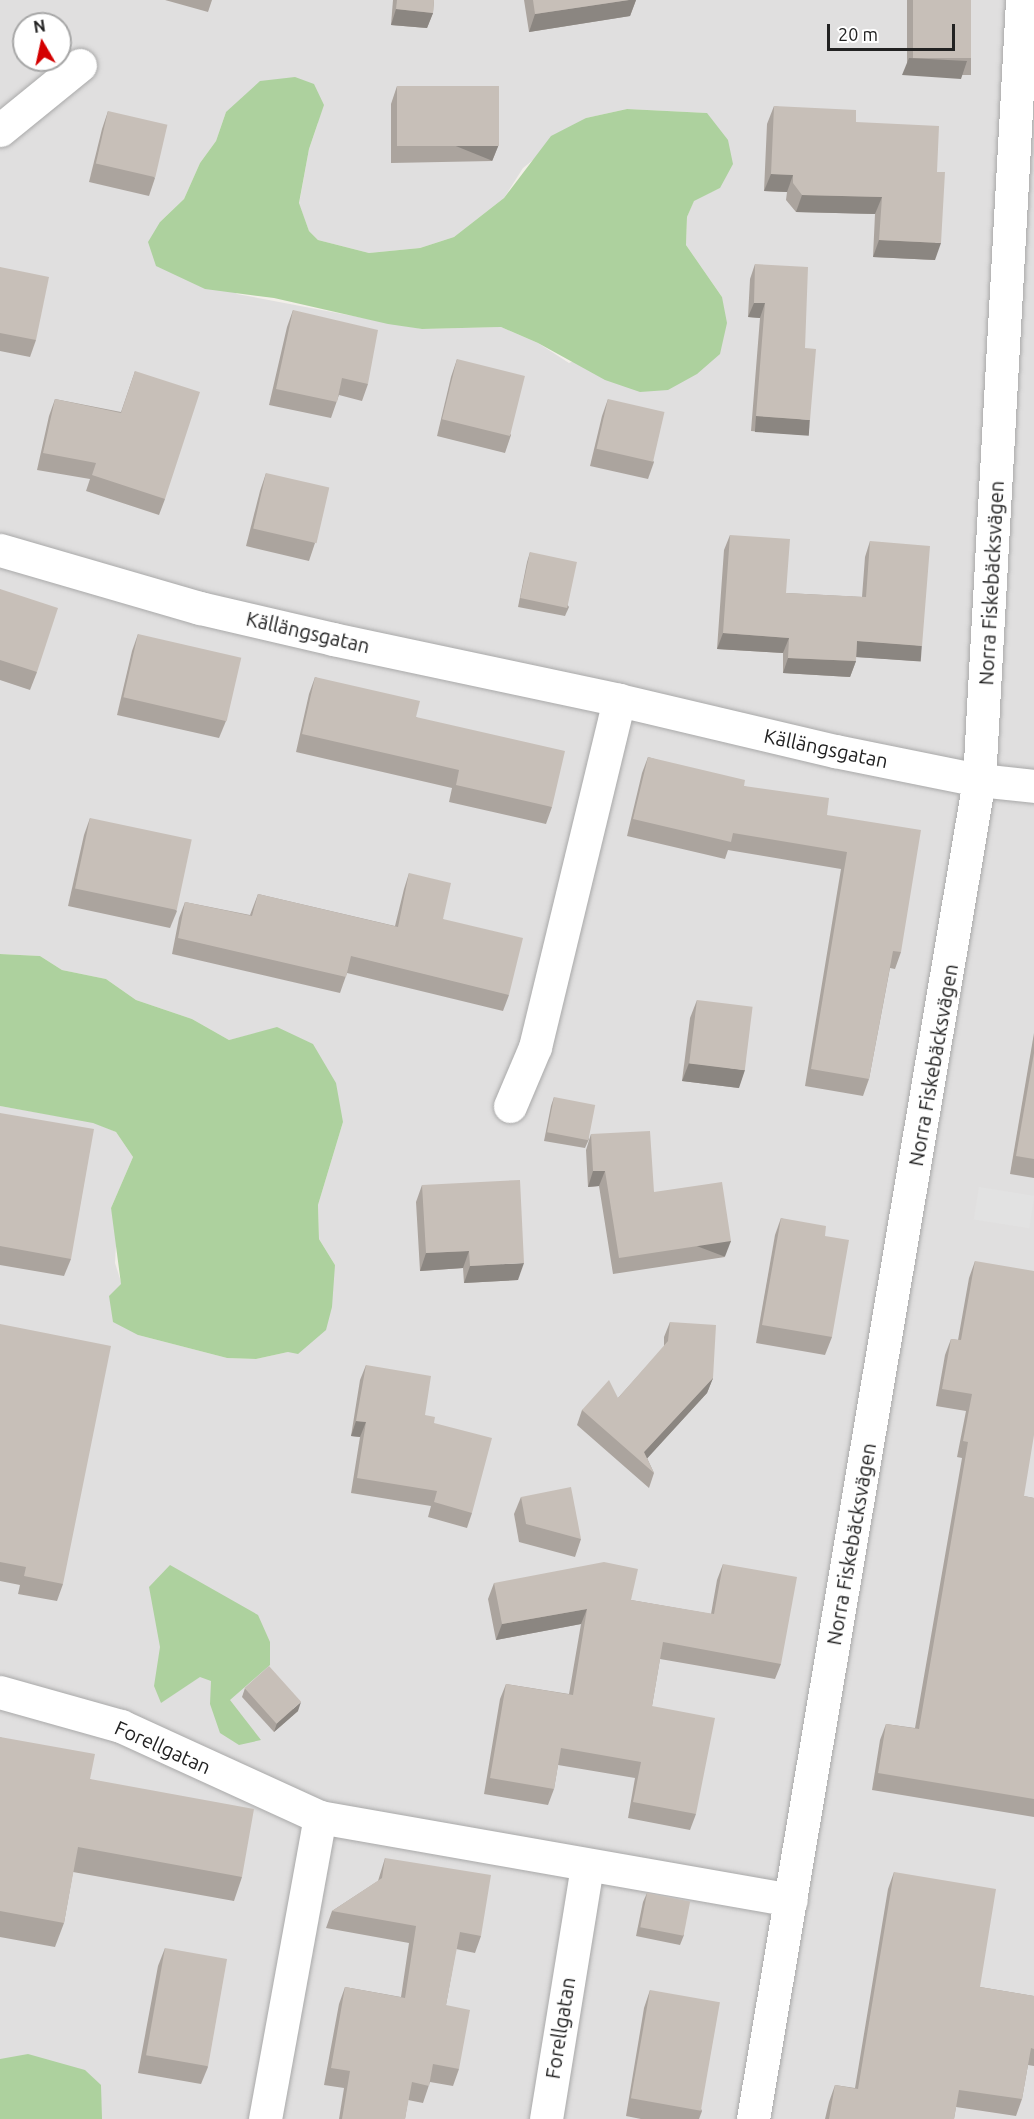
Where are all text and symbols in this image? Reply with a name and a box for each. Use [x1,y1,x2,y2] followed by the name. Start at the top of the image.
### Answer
[12,12,72,72] north arrow
[830,12,958,50] scale bar
[32,16,47,36] text: N
[838,24,878,44] text: 20 m
[974,480,1008,686] street label: Norra Fiskebäcksvägen
[244,606,372,658] street label: Källängsgatan
[762,723,890,773] street label: Källängsgatan
[903,962,963,1168] street label: Norra Fiskebäcksvägen
[821,1441,881,1647] street label: Norra Fiskebäcksvägen
[111,1715,215,1779] street label: Forellgatan
[540,1975,580,2081] street label: Forellgatan

